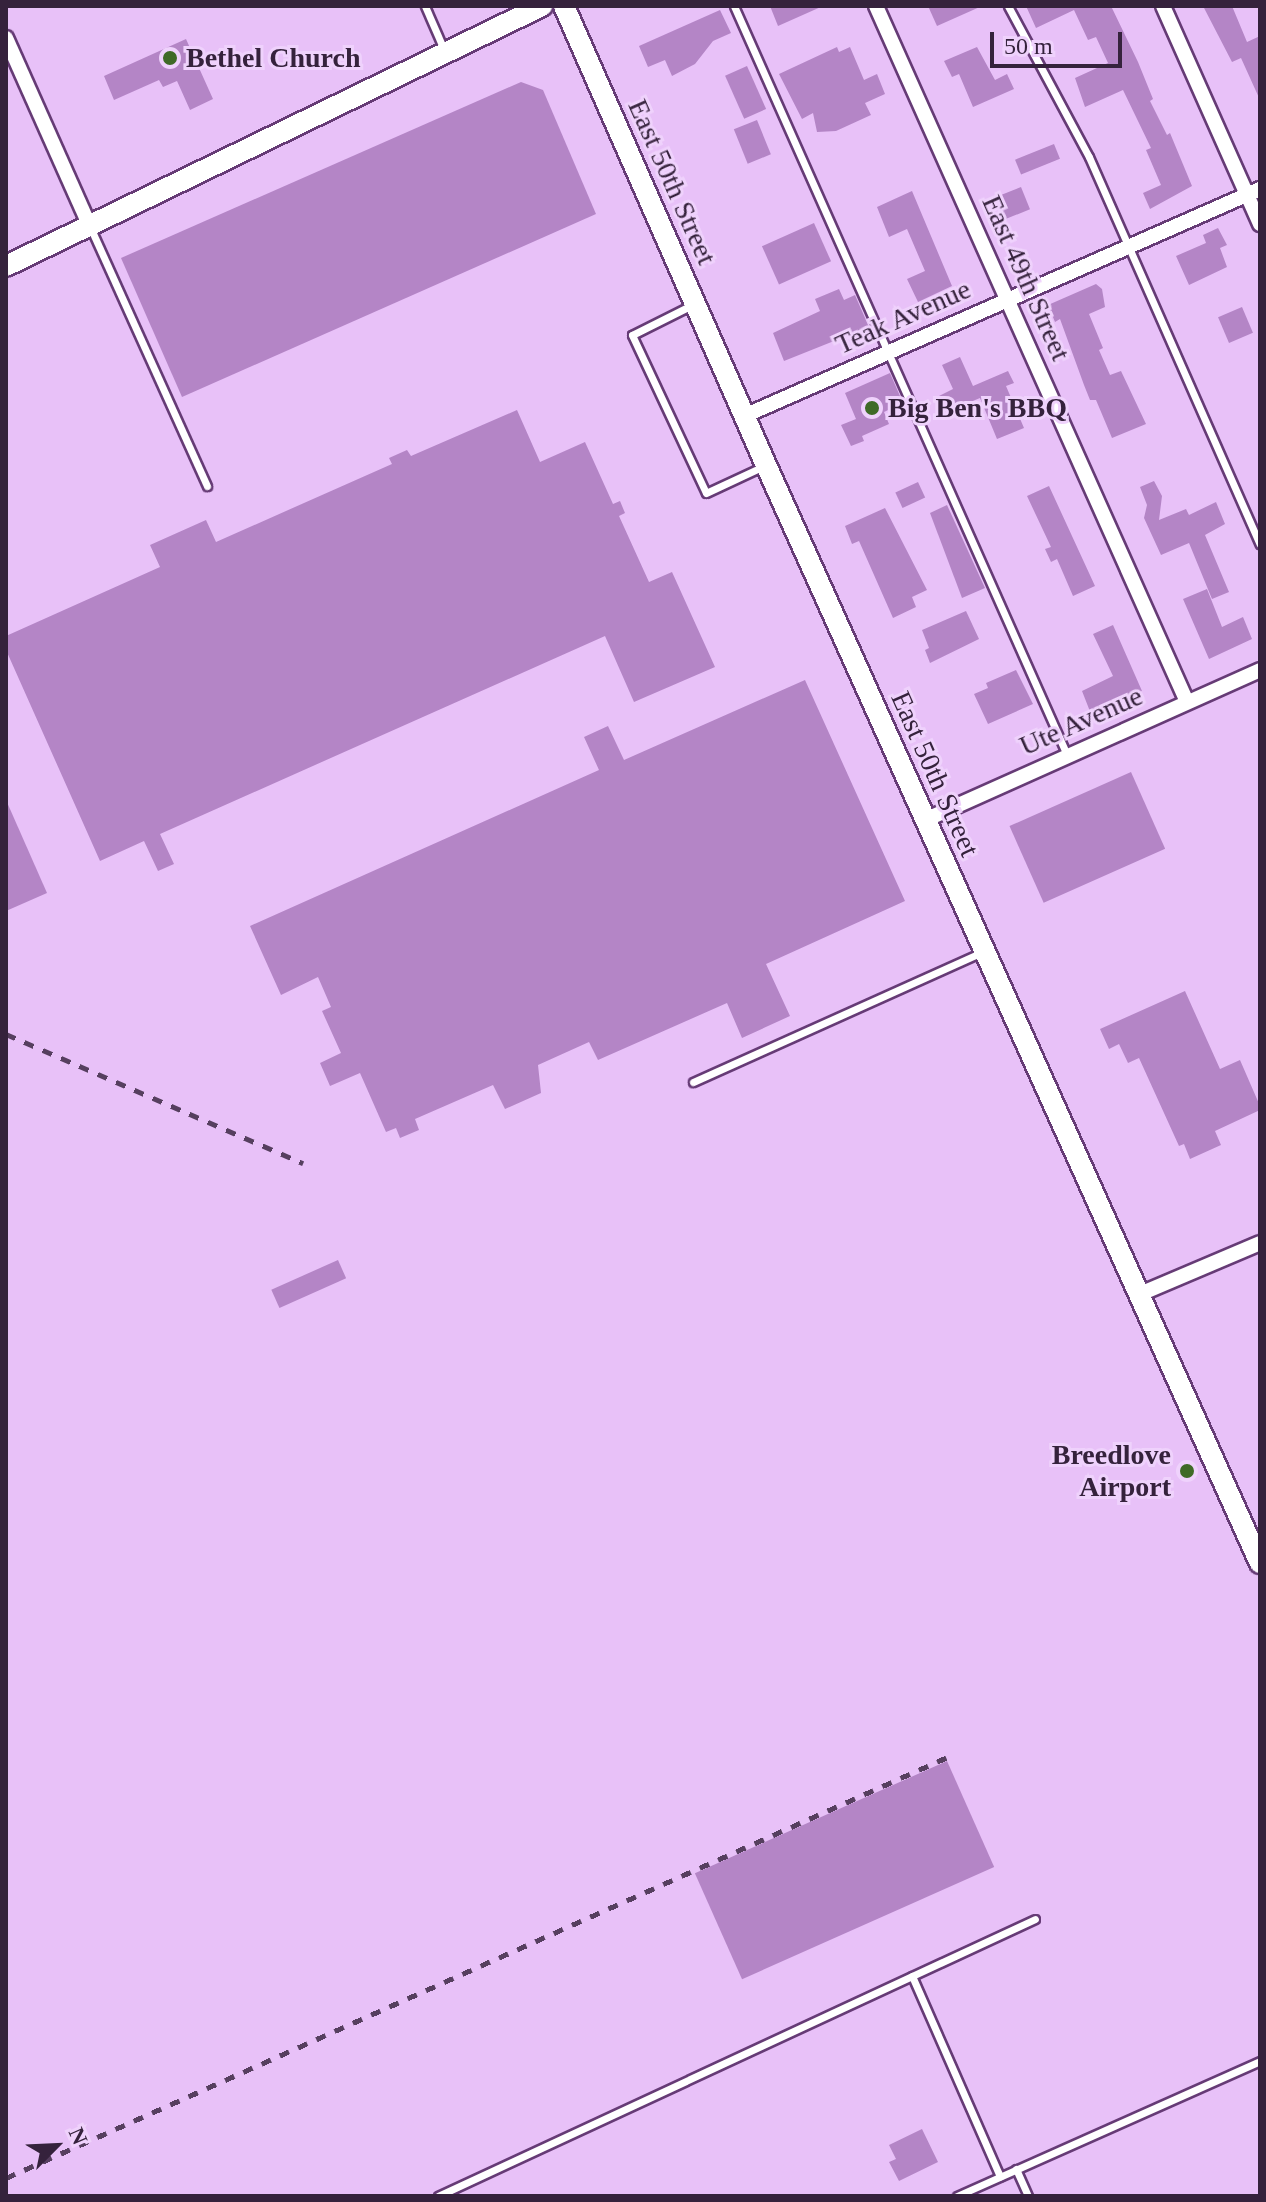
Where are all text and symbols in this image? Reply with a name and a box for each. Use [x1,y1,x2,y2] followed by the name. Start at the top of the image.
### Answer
[994,16,1126,66] scale bar
[1004,33,1053,59] text: 50 m
[186,41,360,75] place label: Bethel Church
[161,49,179,67] marker: Bethel Church
[621,94,723,270] street label: East 50th Street
[975,190,1077,366] street label: East 49th Street
[829,272,977,362] street label: Teak Avenue
[888,391,1067,425] place label: Big Ben's BBQ
[863,399,881,417] marker: Big Ben's BBQ
[1014,679,1148,763] street label: Ute Avenue
[884,686,986,862] street label: East 50th Street
[1052,1438,1171,1504] place label: Breedlove Airport
[1178,1462,1196,1480] marker: Breedlove Airport
[16,2106,96,2186] north arrow
[64,2124,93,2148] text: N

